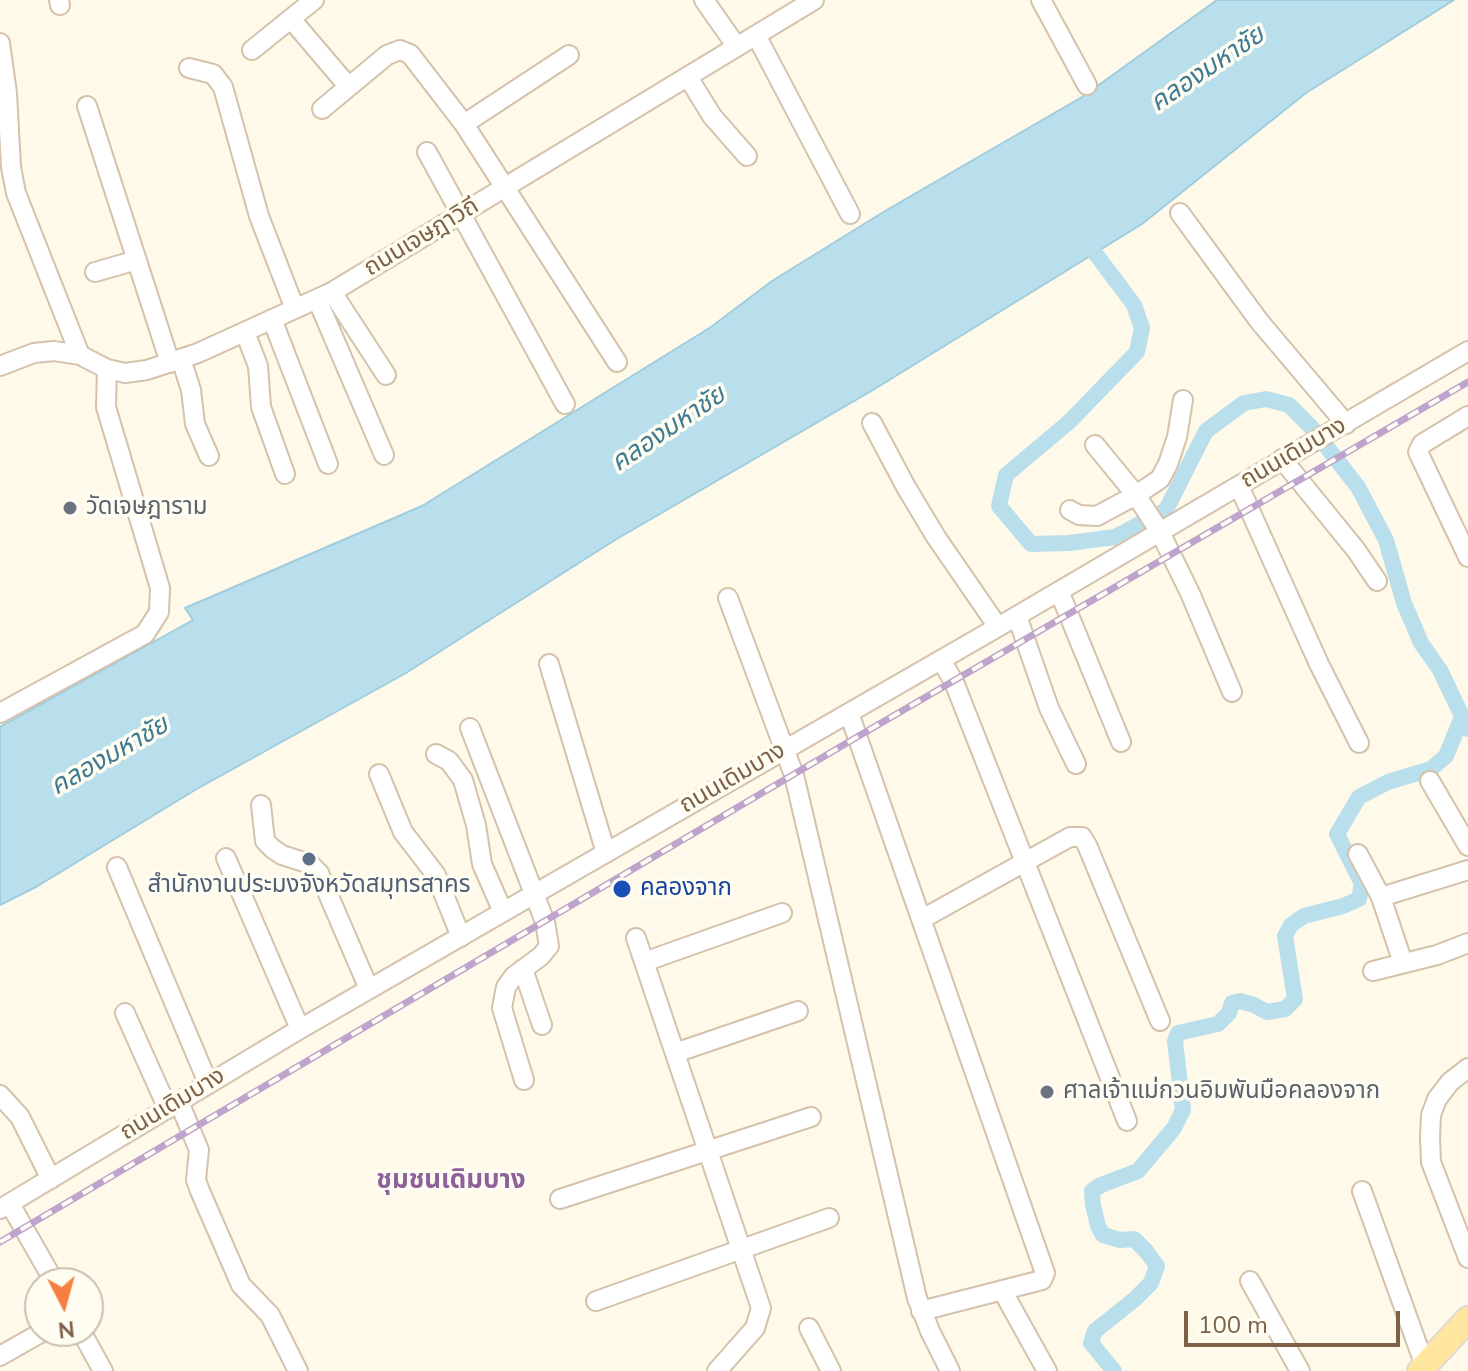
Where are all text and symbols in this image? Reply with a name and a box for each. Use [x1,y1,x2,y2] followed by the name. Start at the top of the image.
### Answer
[1145,20,1271,120] water label: คลองมหาชัย
[359,192,485,284] street label: ถนนเจษฎาวิถี
[606,380,732,480] water label: คลองมหาชัย
[1236,412,1352,496] street label: ถนนเดิมบาง
[86,494,208,522] place label: วัดเจษฎาราม
[61,499,79,517] marker: วัดเจษฎาราม
[45,711,175,803] water label: คลองมหาชัย
[675,737,791,821] street label: ถนนเดิมบาง
[300,850,318,868] marker: สำนักงานประมงจังหวัดสมุทรสาคร
[148,872,470,900] place label: สำนักงานประมงจังหวัดสมุทรสาคร
[640,875,732,903] place label: คลองจาก
[611,878,633,900] marker: คลองจาก
[115,1062,231,1148] street label: ถนนเดิมบาง
[1063,1078,1380,1106] place label: ศาลเจ้าแม่กวนอิมพันมือคลองจาก
[1038,1083,1056,1101] marker: ศาลเจ้าแม่กวนอิมพันมือคลองจาก
[376,1166,526,1198] district label: ชุมชนเดิมบาง
[24,1267,104,1347] north arrow
[1188,1295,1404,1345] scale bar
[1198,1309,1268,1341] text: 100 m
[57,1313,76,1345] text: N

